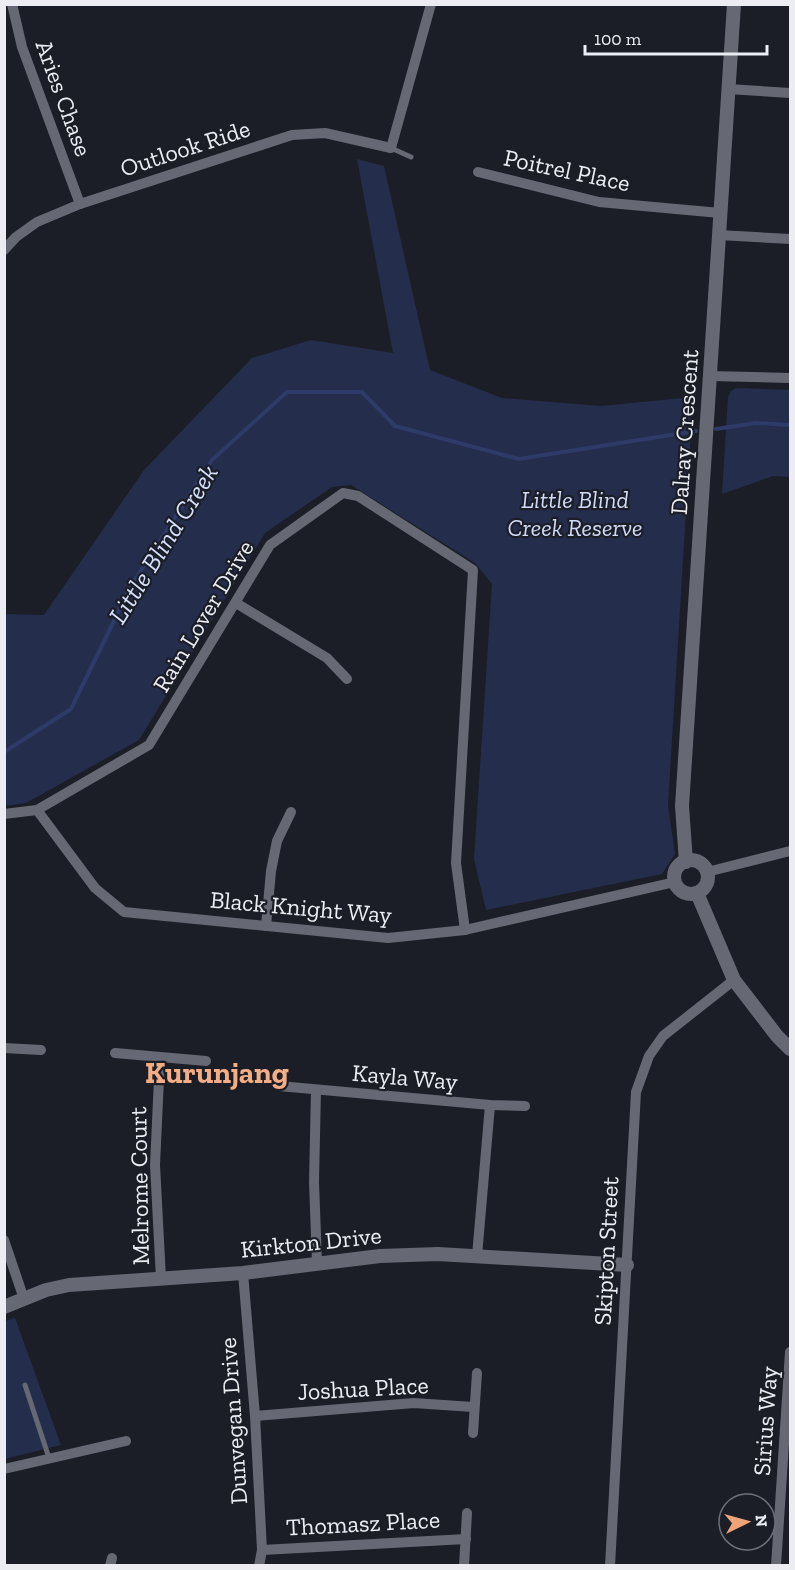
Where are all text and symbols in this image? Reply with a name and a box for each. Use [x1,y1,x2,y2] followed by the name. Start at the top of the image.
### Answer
[585,18,766,56] scale bar
[594,28,642,50] text: 100 m
[30,36,98,160] street label: Aries Chase
[116,113,254,183] street label: Outlook Ride
[501,142,633,198] street label: Poitrel Place
[664,348,704,516] street label: Dalray Crescent
[101,459,225,629] water label: Little Blind Creek
[507,485,643,542] park label: Little Blind Creek Reserve
[146,535,260,697] street label: Rain Lover Drive
[209,885,394,929] street label: Black Knight Way
[145,1055,289,1091] district label: Kurunjang
[351,1058,460,1096] street label: Kayla Way
[123,1106,155,1265] street label: Melrome Court
[588,1176,624,1326] street label: Skipton Street
[239,1220,383,1264] street label: Kirkton Drive
[213,1337,253,1505] street label: Dunvegan Drive
[747,1365,783,1477] street label: Sirius Way
[297,1370,429,1406] street label: Joshua Place
[717,1492,777,1552] north arrow
[285,1504,441,1542] street label: Thomasz Place
[751,1514,771,1528] text: N

